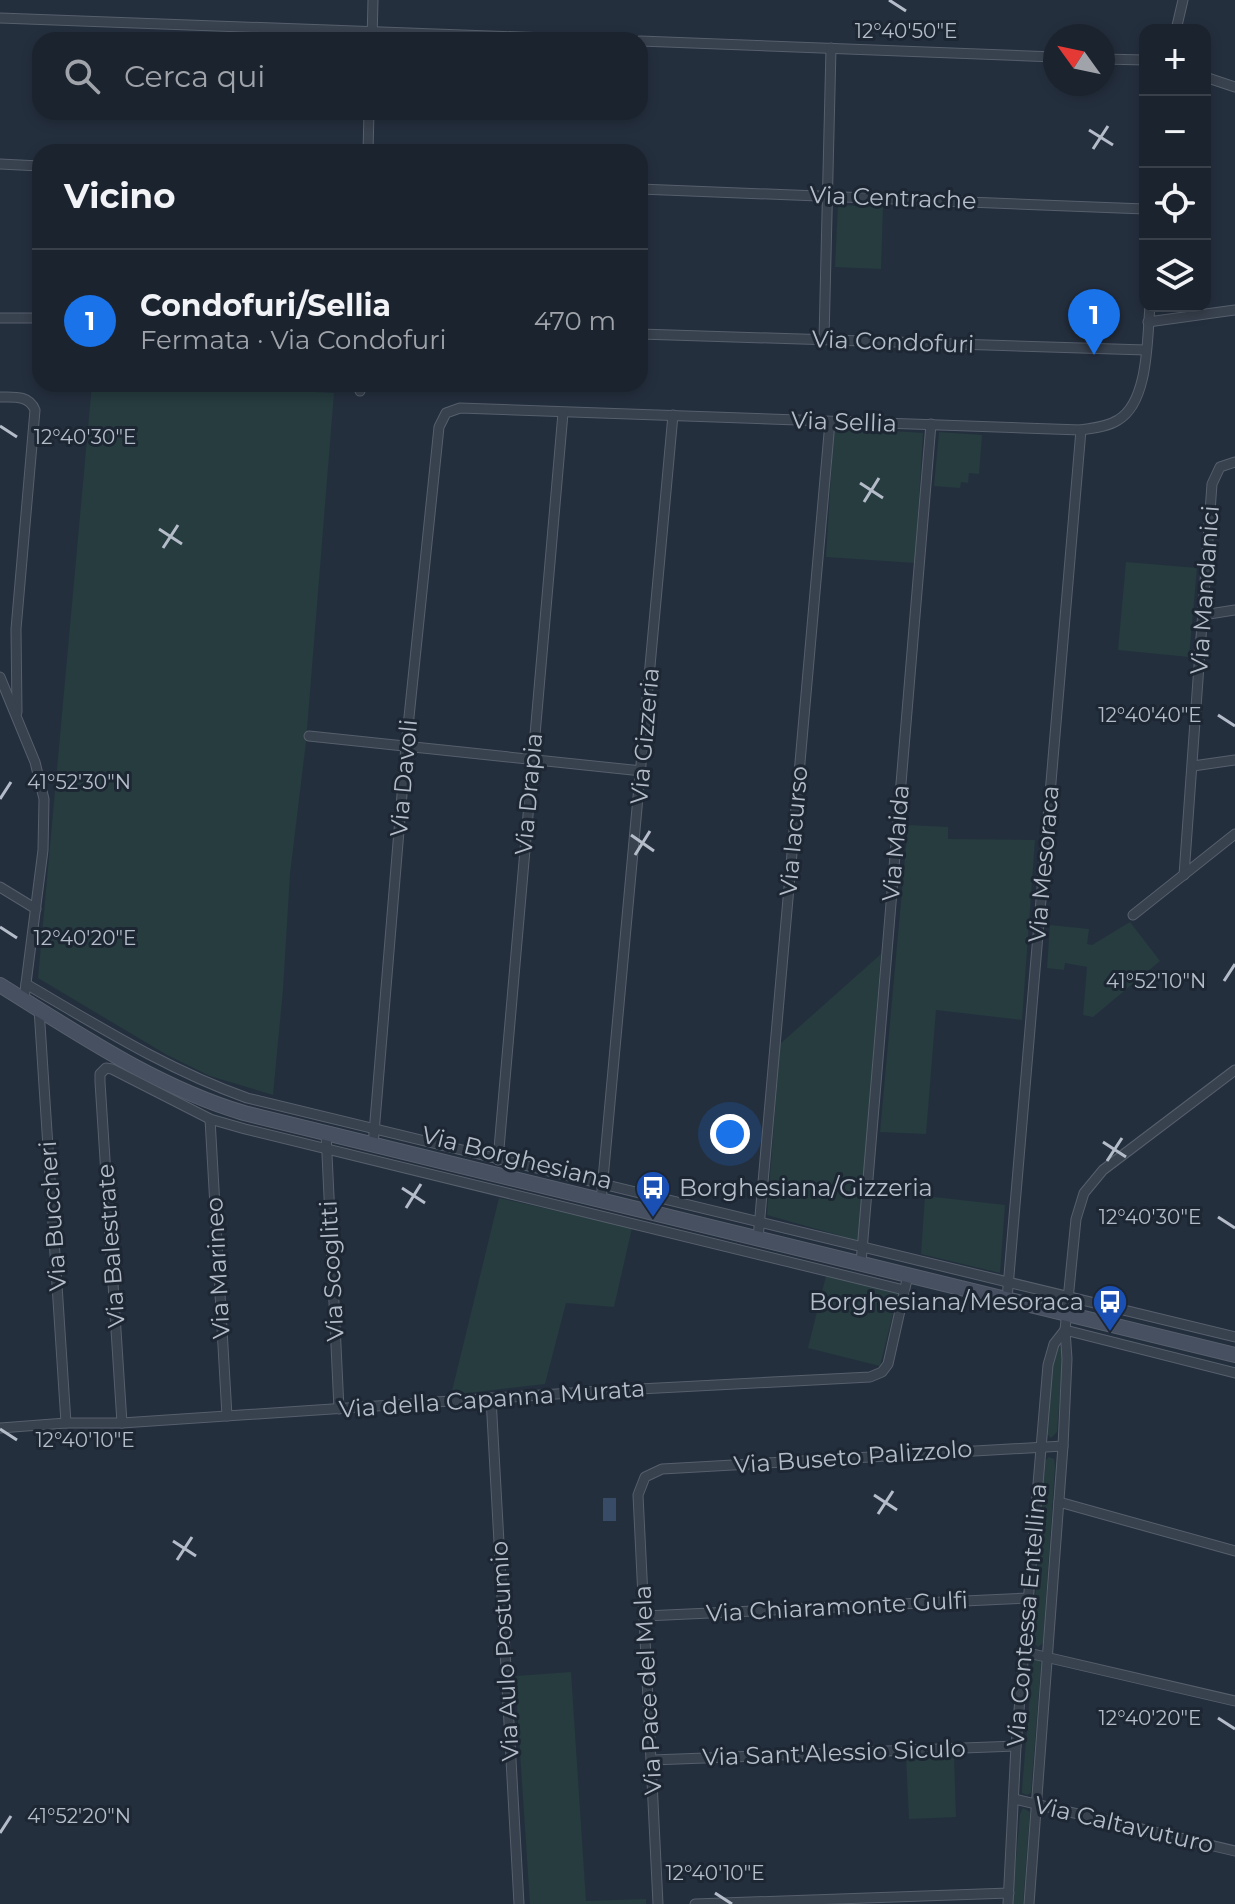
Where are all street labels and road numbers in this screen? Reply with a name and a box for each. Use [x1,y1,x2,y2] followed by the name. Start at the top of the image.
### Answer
[809,180,977,215] street label: Via Centrache
[811,324,975,359] street label: Via Condofuri
[791,405,898,438] street label: Via Sellia
[1184,504,1225,675] street label: Via Mandanici
[624,666,665,806] street label: Via Gizzeria
[384,718,423,838] street label: Via Davoli
[509,732,548,856] street label: Via Drapia
[773,765,814,897] street label: Via Iacurso
[876,783,915,903] street label: Via Maida
[1022,784,1065,944] street label: Via Mesoraca
[419,1120,616,1195] street label: Via Borghesiana
[33,1140,72,1292] street label: Via Buccheri
[90,1163,131,1329] street label: Via Balestrate
[199,1196,236,1340] street label: Via Marineo
[313,1200,350,1342] street label: Via Scoglitti
[338,1373,646,1424] street label: Via della Capanna Murata
[733,1434,973,1479] street label: Via Buseto Palizzolo
[1001,1482,1052,1748] street label: Via Contessa Entellina
[484,1540,525,1762] street label: Via Aulo Postumio
[628,1584,667,1796] street label: Via Pace del Mela
[705,1585,969,1628] street label: Via Chiaramonte Gulfi
[702,1733,966,1772] street label: Via Sant'Alessio Siculo
[1032,1790,1217,1859] street label: Via Caltavuturo

